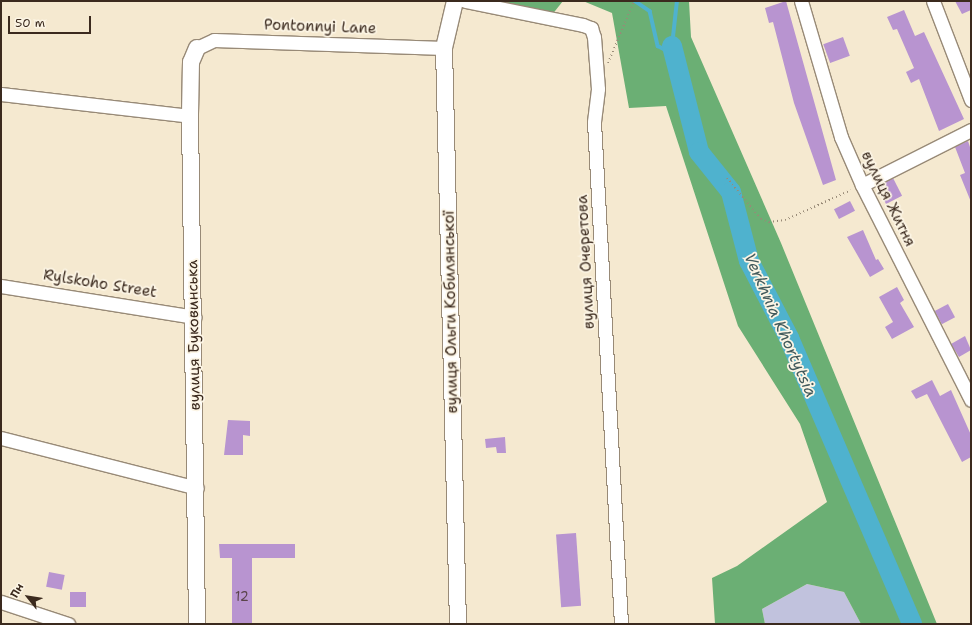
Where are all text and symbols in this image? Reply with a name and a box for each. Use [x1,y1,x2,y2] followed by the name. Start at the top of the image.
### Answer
[10,8,93,34] scale bar
[15,15,45,31] text: 50 m
[263,16,377,38] street label: Pontonnyi Lane
[857,148,919,250] street label: вулиця Житня
[573,194,599,330] street label: вулиця Очеретова
[440,210,462,414] street label: вулиця Ольги Кобилянської
[740,250,820,400] water label: Verkhnia Khortytsia
[184,259,204,411] street label: вулиця Буковинська
[42,266,158,302] street label: Rylskoho Street
[8,577,48,617] north arrow
[7,581,27,601] text: Пн
[235,589,249,605] house number: 12

